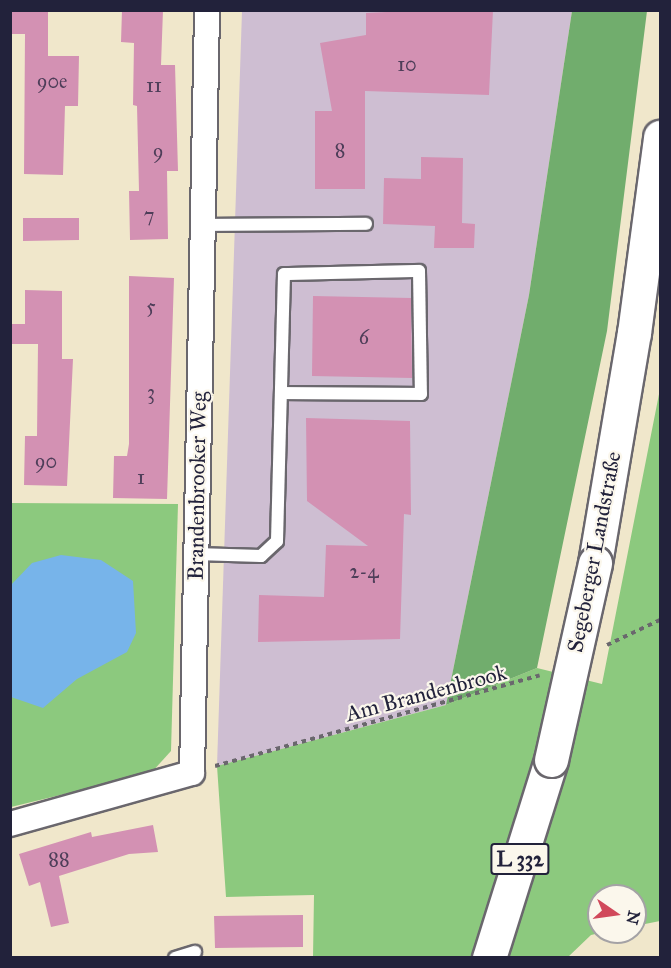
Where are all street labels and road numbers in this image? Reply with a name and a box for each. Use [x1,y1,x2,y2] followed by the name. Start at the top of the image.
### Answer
[182,391,212,581] street label: Brandenbrooker Weg
[562,449,626,655] street label: Segeberger Landstraße
[343,659,509,727] street label: Am Brandenbrook
[490,841,550,877] road number: L 332

